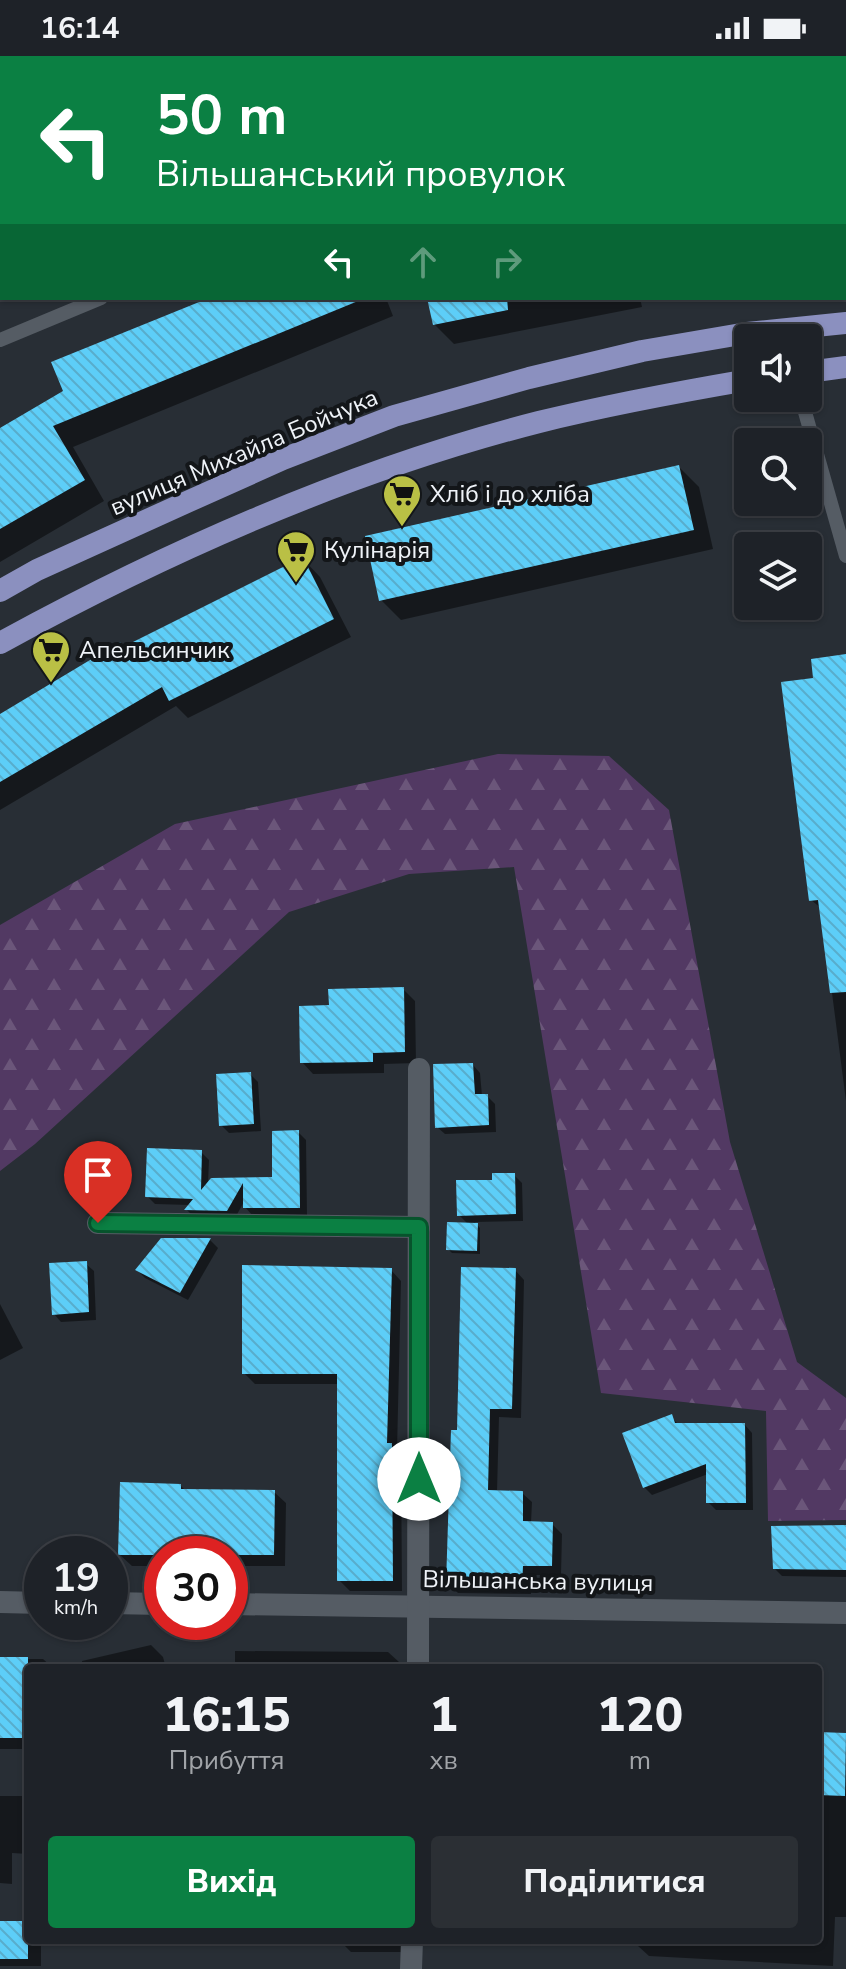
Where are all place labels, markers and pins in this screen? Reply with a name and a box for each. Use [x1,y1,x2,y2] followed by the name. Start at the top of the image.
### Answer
[381,473,423,528] supermarket icon: Хліб і до хліба
[430,478,590,510] place label: Хліб і до хліба
[275,529,317,584] supermarket icon: Кулінарія
[324,534,430,566] place label: Кулінарія
[30,629,72,684] supermarket icon: Апельсинчик
[79,634,230,666] place label: Апельсинчик
[64,1141,132,1223] pin

